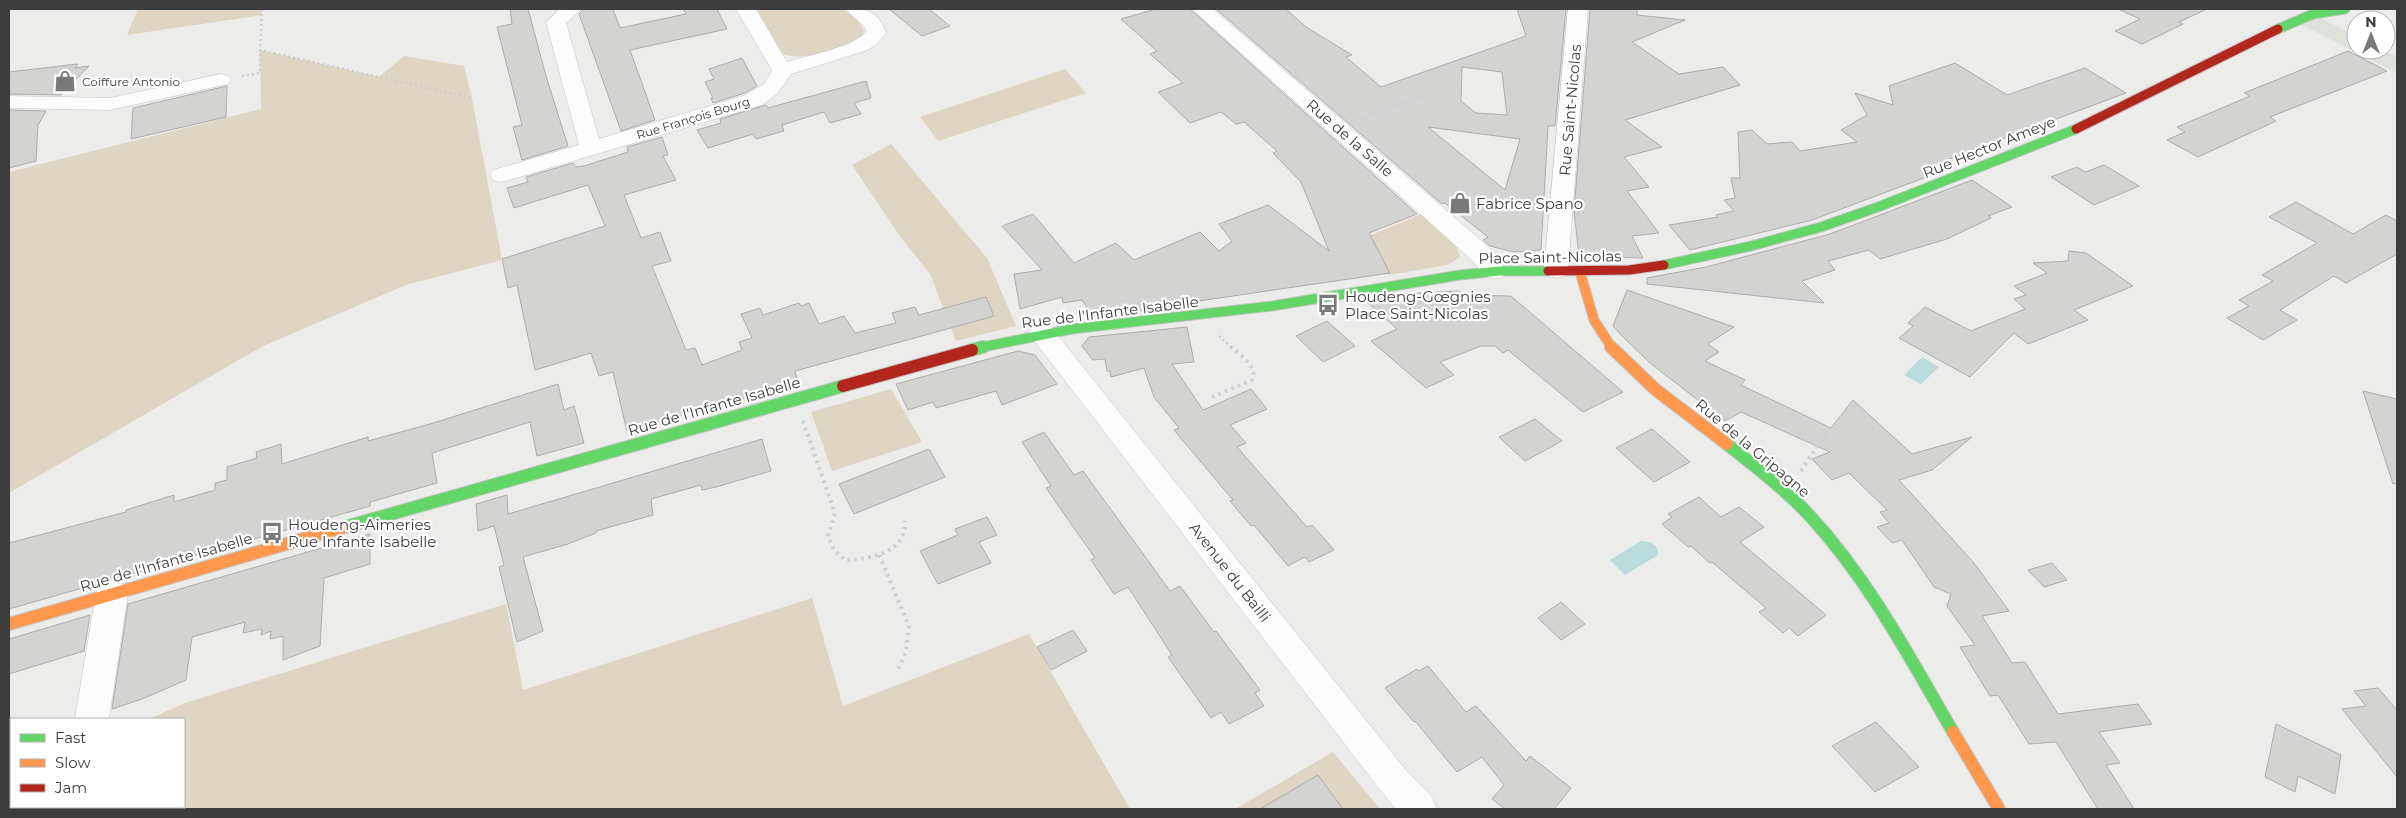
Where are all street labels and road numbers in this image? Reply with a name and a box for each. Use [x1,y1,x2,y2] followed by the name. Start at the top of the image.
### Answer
[1555,43,1585,177] street label: Rue Saint-Nicolas
[634,94,752,142] street label: Rue François Bourg
[1303,95,1397,181] street label: Rue de la Salle
[1920,112,2058,182] street label: Rue Hector Ameye
[1478,246,1622,268] street label: Place Saint-Nicolas
[1020,292,1200,332] street label: Rue de l'Infante Isabelle
[626,372,802,440] street label: Rue de l'Infante Isabelle
[1692,394,1814,502] street label: Rue de la Gripagne
[1185,518,1275,626] street label: Avenue du Bailli
[78,528,254,596] street label: Rue de l'Infante Isabelle

